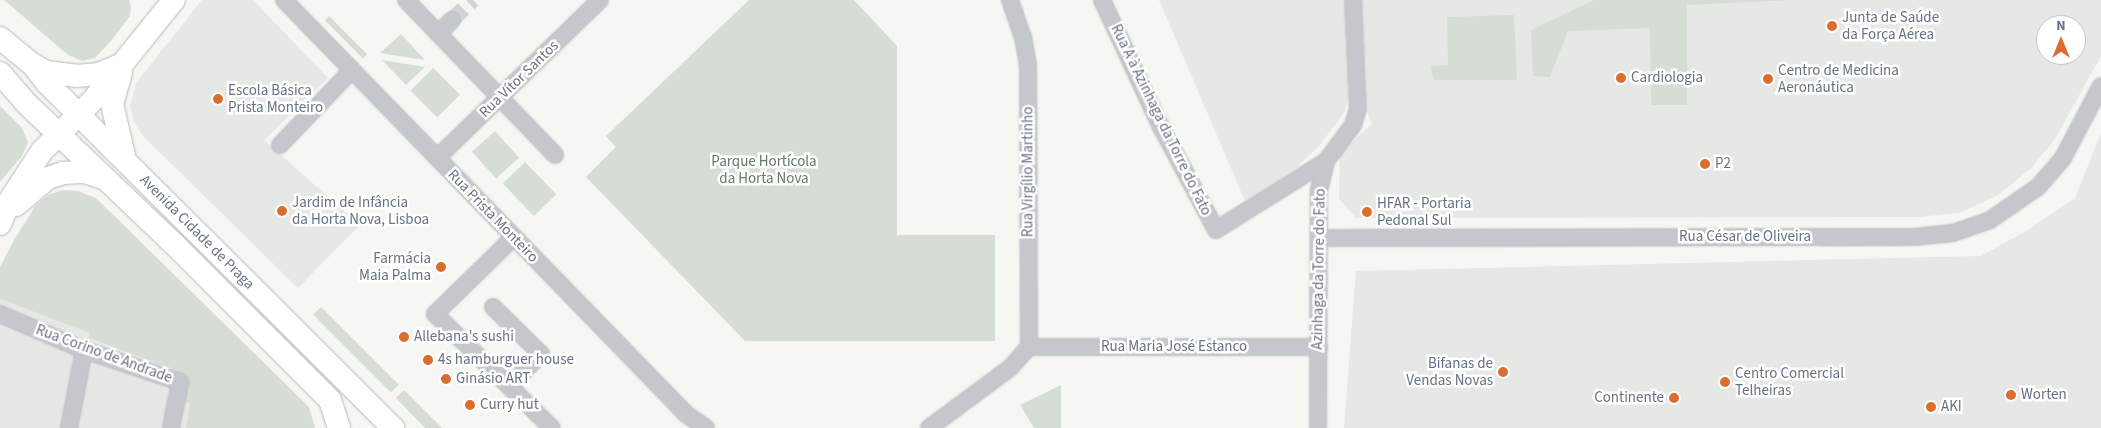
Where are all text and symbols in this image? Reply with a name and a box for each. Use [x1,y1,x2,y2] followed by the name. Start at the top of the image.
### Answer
[1842,8,1939,43] place label: Junta de Saúde da Força Aérea
[2036,15,2086,65] north arrow
[2056,16,2066,36] text: N
[1826,20,1838,32] marker: Junta de Saúde da Força Aérea
[1107,21,1215,219] street label: Rua A à Azinhaga da Torre do Fato
[476,37,562,121] street label: Rua Vítor Santos
[1778,61,1899,96] place label: Centro de Medicina Aeronáutica
[1631,69,1703,87] place label: Cardiologia
[1615,72,1627,84] marker: Cardiologia
[1762,73,1774,85] marker: Centro de Medicina Aeronáutica
[228,81,323,116] place label: Escola Básica Prista Monteiro
[212,93,224,105] marker: Escola Básica Prista Monteiro
[1019,107,1037,237] street label: Rua Virgílio Martinho
[711,152,817,187] park label: Parque Hortícola da Horta Nova
[1715,155,1731,173] place label: P2
[1699,158,1711,170] marker: P2
[444,166,542,266] street label: Rua Prista Monteiro
[136,171,258,293] street label: Avenida Cidade de Praga
[1309,188,1329,350] street label: Azinhaga da Torre do Fato
[292,193,429,228] place label: Jardim de Infância da Horta Nova, Lisboa
[1377,194,1471,229] place label: HFAR - Portaria Pedonal Sul
[276,205,288,217] marker: Jardim de Infância da Horta Nova, Lisboa
[1361,206,1373,218] marker: HFAR - Portaria Pedonal Sul
[1679,228,1811,246] street label: Rua César de Oliveira
[359,249,431,284] place label: Farmácia Maia Palma
[435,261,447,273] marker: Farmácia Maia Palma
[33,321,175,387] street label: Rua Corino de Andrade
[414,328,514,346] place label: Allebana's sushi
[398,331,410,343] marker: Allebana's sushi
[1101,338,1247,356] street label: Rua Maria José Estanco
[438,351,574,369] place label: 4s hamburguer house
[422,354,434,366] marker: 4s hamburguer house
[1406,354,1493,389] place label: Bifanas de Vendas Novas
[1735,364,1844,399] place label: Centro Comercial Telheiras
[1497,366,1509,378] marker: Bifanas de Vendas Novas
[456,370,530,388] place label: Ginásio ART
[440,373,452,385] marker: Ginásio ART
[1719,376,1731,388] marker: Centro Comercial Telheiras
[2021,386,2067,404] place label: Worten
[1594,389,1664,407] place label: Continente
[2005,389,2017,401] marker: Worten
[1668,392,1680,404] marker: Continente
[480,396,539,414] place label: Curry hut
[1941,398,1962,416] place label: AKI
[464,399,476,411] marker: Curry hut
[1925,401,1937,413] marker: AKI

